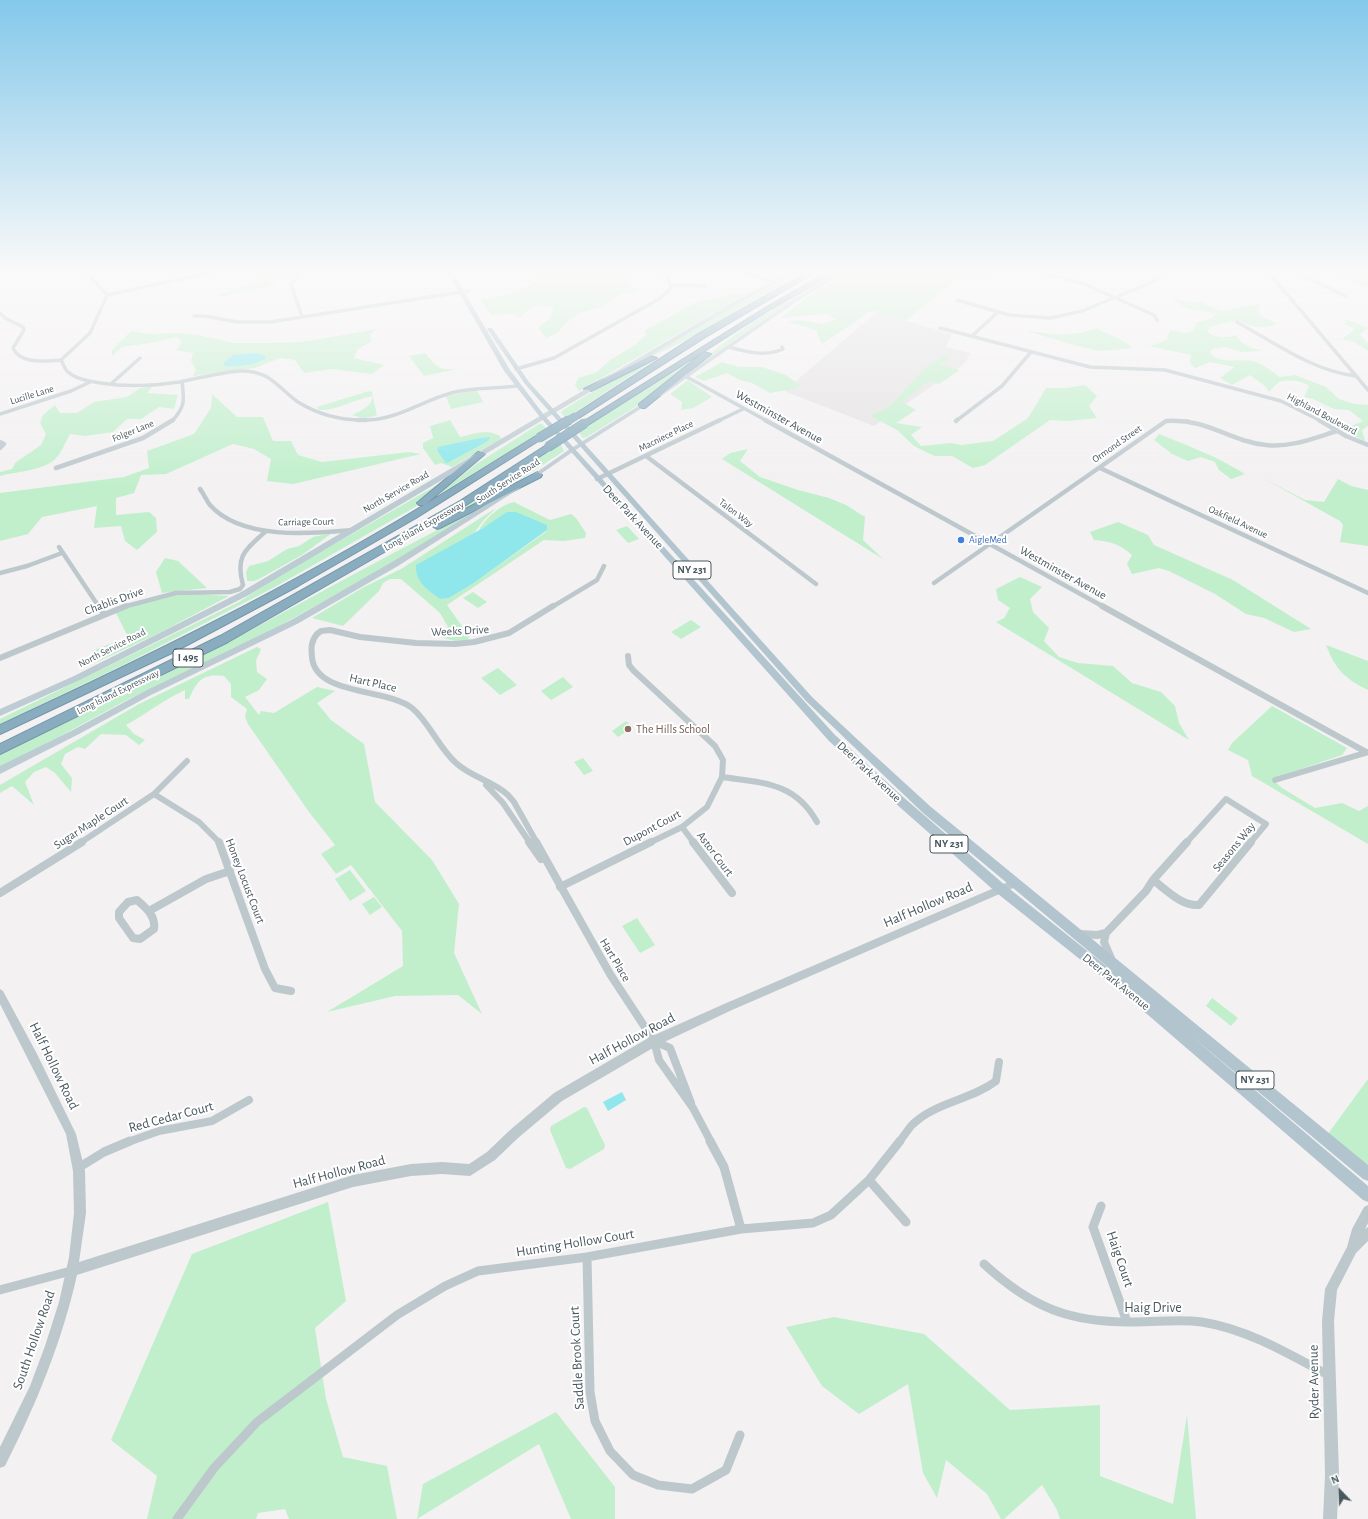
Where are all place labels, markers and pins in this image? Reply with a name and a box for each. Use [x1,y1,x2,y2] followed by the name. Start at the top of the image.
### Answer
[969,534,1007,546] place label: AigleMed
[956,535,966,545] marker: AigleMed
[636,722,710,736] place label: The Hills School
[623,724,633,734] marker: The Hills School

